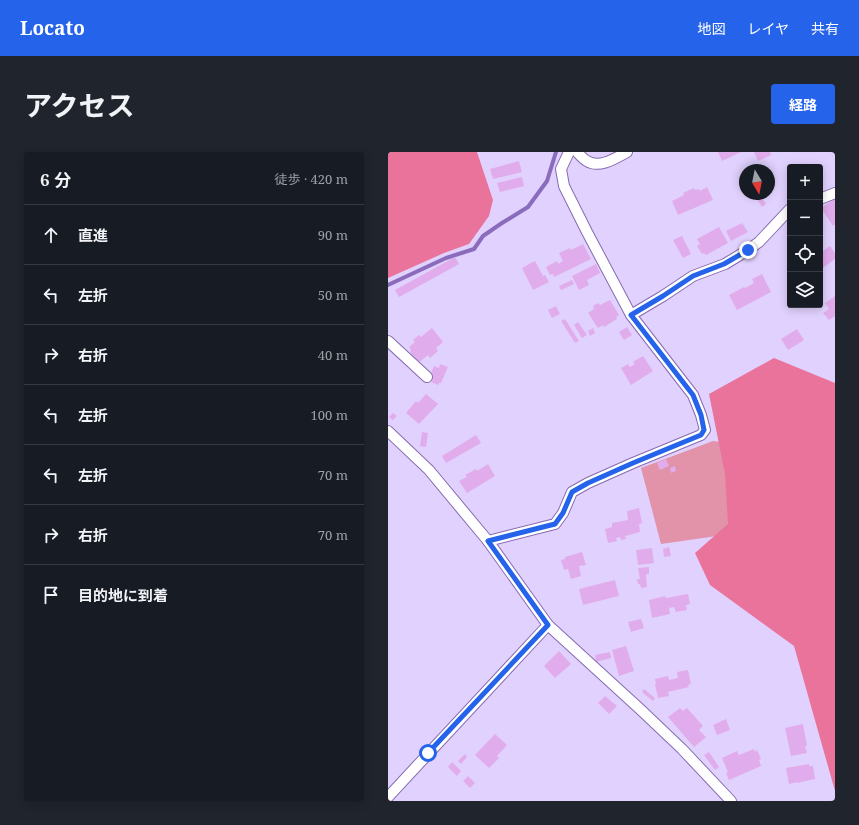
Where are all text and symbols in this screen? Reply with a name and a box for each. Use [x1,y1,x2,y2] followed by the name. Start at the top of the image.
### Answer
[20,15,85,41] text: Locato
[697,19,725,38] text: 地図
[747,19,789,38] text: レイヤ
[811,19,839,38] text: 共有
[771,84,835,124] button: 経路
[24,86,135,124] text: アクセス
[739,164,775,200] north arrow
[787,164,823,308] map controls
[787,164,823,200] button: +
[40,168,71,191] text: 6 分
[275,170,348,188] text: 徒歩 · 420 m
[787,200,823,236] button: −
[40,224,62,246] icon: ahead
[78,225,108,245] text: 直進
[318,226,348,244] text: 90 m
[787,236,823,272] button: locate
[739,241,757,259] route end
[787,272,823,308] button: layers
[40,284,62,306] icon: left
[78,285,108,305] text: 左折
[318,286,348,304] text: 50 m
[40,344,62,366] icon: right
[78,345,108,365] text: 右折
[318,346,348,364] text: 40 m
[40,404,62,426] icon: left
[78,405,108,425] text: 左折
[311,406,348,424] text: 100 m
[40,464,62,486] icon: left
[78,465,108,485] text: 左折
[318,466,348,484] text: 70 m
[40,524,62,546] icon: right
[78,525,108,545] text: 右折
[318,526,348,544] text: 70 m
[40,584,62,606] icon: arrive
[78,585,168,605] text: 目的地に到着
[419,744,437,762] route start

